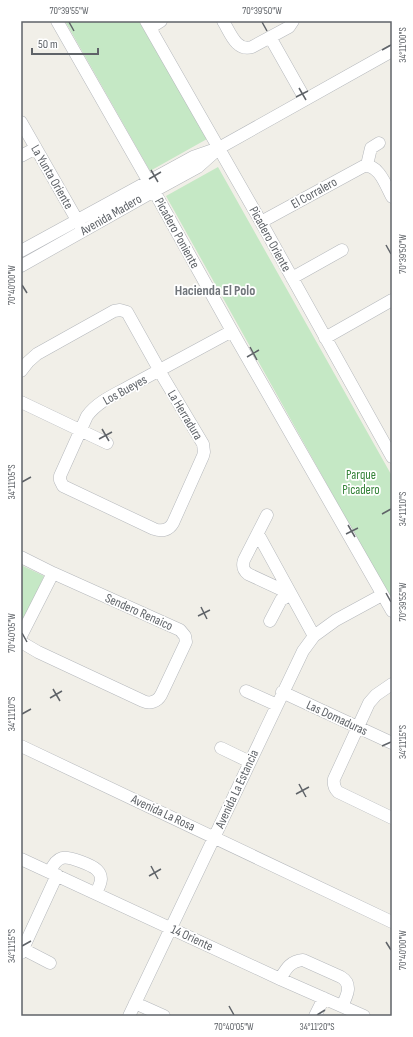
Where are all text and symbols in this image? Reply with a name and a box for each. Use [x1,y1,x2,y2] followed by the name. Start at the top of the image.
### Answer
[49,5,89,17] text: 70°39'55"W
[242,5,282,17] text: 70°39'50"W
[397,27,409,63] text: 34°11'00"S
[32,30,98,56] scale bar
[38,37,58,52] text: 50 m
[27,142,77,212] street label: La Yunta Oriente
[288,174,340,212] street label: El Corralero
[77,191,145,240] street label: Avenida Madero
[151,195,203,271] street label: Picadero Poniente
[246,204,294,274] street label: Picadero Oriente
[397,234,409,274] text: 70°39'50"W
[6,265,18,305] text: 70°40'00"W
[175,282,255,299] district label: Hacienda El Polo
[100,371,150,409] street label: Los Bueyes
[164,387,206,443] street label: La Herradura
[6,464,18,500] text: 34°11'05"S
[342,467,380,498] park label: Parque Picadero
[397,492,409,526] text: 34°11'10"S
[397,582,409,622] text: 70°39'55"W
[103,590,175,634] street label: Sendero Renaico
[6,613,18,653] text: 70°40'05"W
[6,697,18,731] text: 34°11'10"S
[304,697,370,739] street label: Las Domaduras
[397,725,409,759] text: 34°11'15"S
[211,747,262,832] street label: Avenida La Estancia
[128,791,198,835] street label: Avenida La Rosa
[168,921,216,955] street label: 14 Oriente
[6,929,18,963] text: 34°11'15"S
[397,930,409,970] text: 70°40'00"W
[214,1021,254,1033] text: 70°40'05"W
[299,1021,335,1033] text: 34°11'20"S

